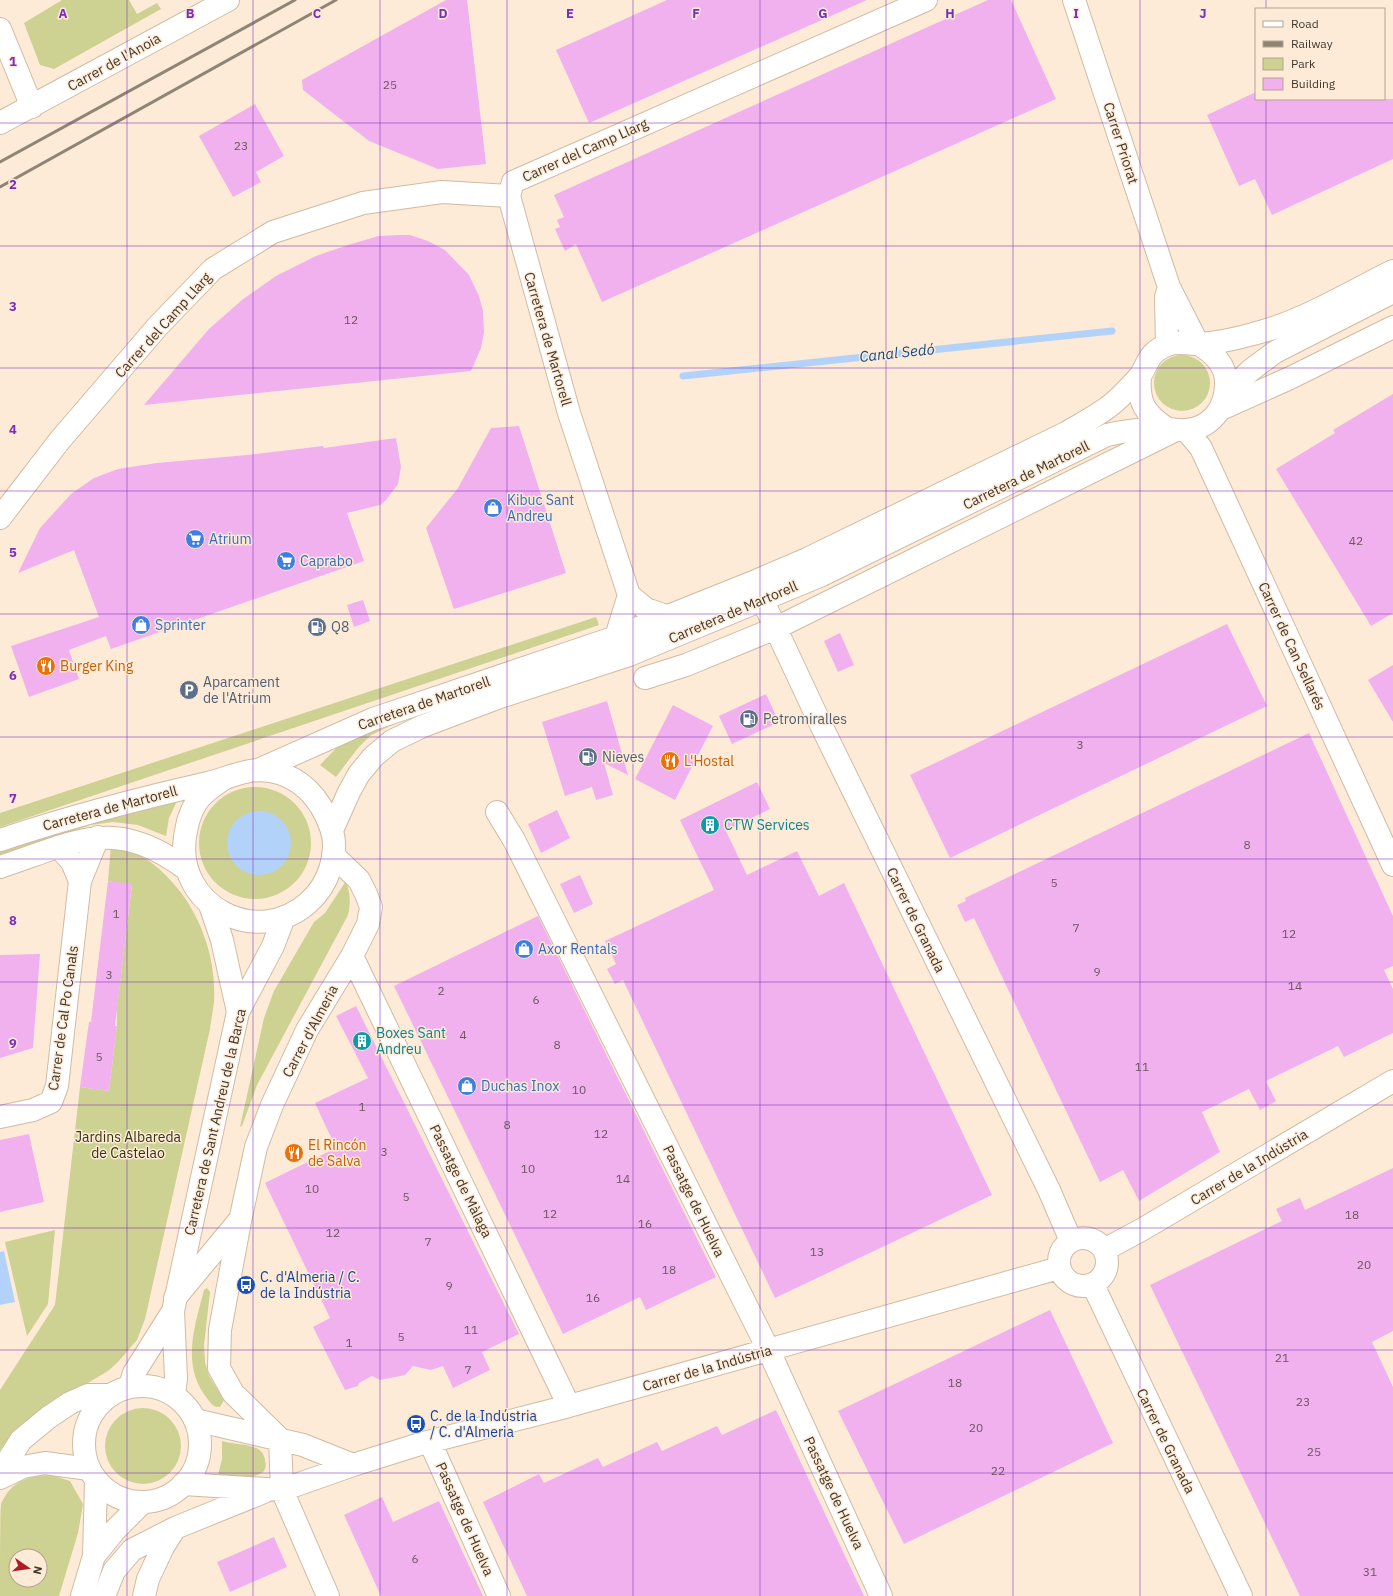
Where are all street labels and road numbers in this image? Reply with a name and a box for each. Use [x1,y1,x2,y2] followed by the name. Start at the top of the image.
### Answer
[64,29,164,95] street label: Carrer de l'Anoia
[1099,100,1143,186] street label: Carrer Priorat
[519,114,651,186] street label: Carrer del Camp Llarg
[111,268,216,381] street label: Carrer del Camp Llarg
[520,270,576,408] street label: Carretera de Martorell
[960,436,1092,513] street label: Carretera de Martorell
[666,577,800,647] street label: Carretera de Martorell
[1254,579,1330,713] street label: Carrer de Can Sellarés
[356,672,493,734] street label: Carretera de Martorell
[41,781,179,835] street label: Carretera de Martorell
[883,864,950,976] street label: Carrer de Granada
[44,944,82,1092] street label: Carrer de Cal Po Canals
[278,981,342,1080] street label: Carrer d'Almeria
[180,1006,250,1237] street label: Carretera de Sant Andreu de la Barca
[426,1121,496,1241] street label: Passatge de Màlaga
[1187,1125,1311,1209] street label: Carrer de la Indústria
[659,1142,729,1260] street label: Passatge de Huelva
[640,1341,774,1395] street label: Carrer de la Indústria
[1133,1385,1200,1497] street label: Carrer de Granada
[800,1434,868,1553] street label: Passatge de Huelva
[432,1459,498,1579] street label: Passatge de Huelva

